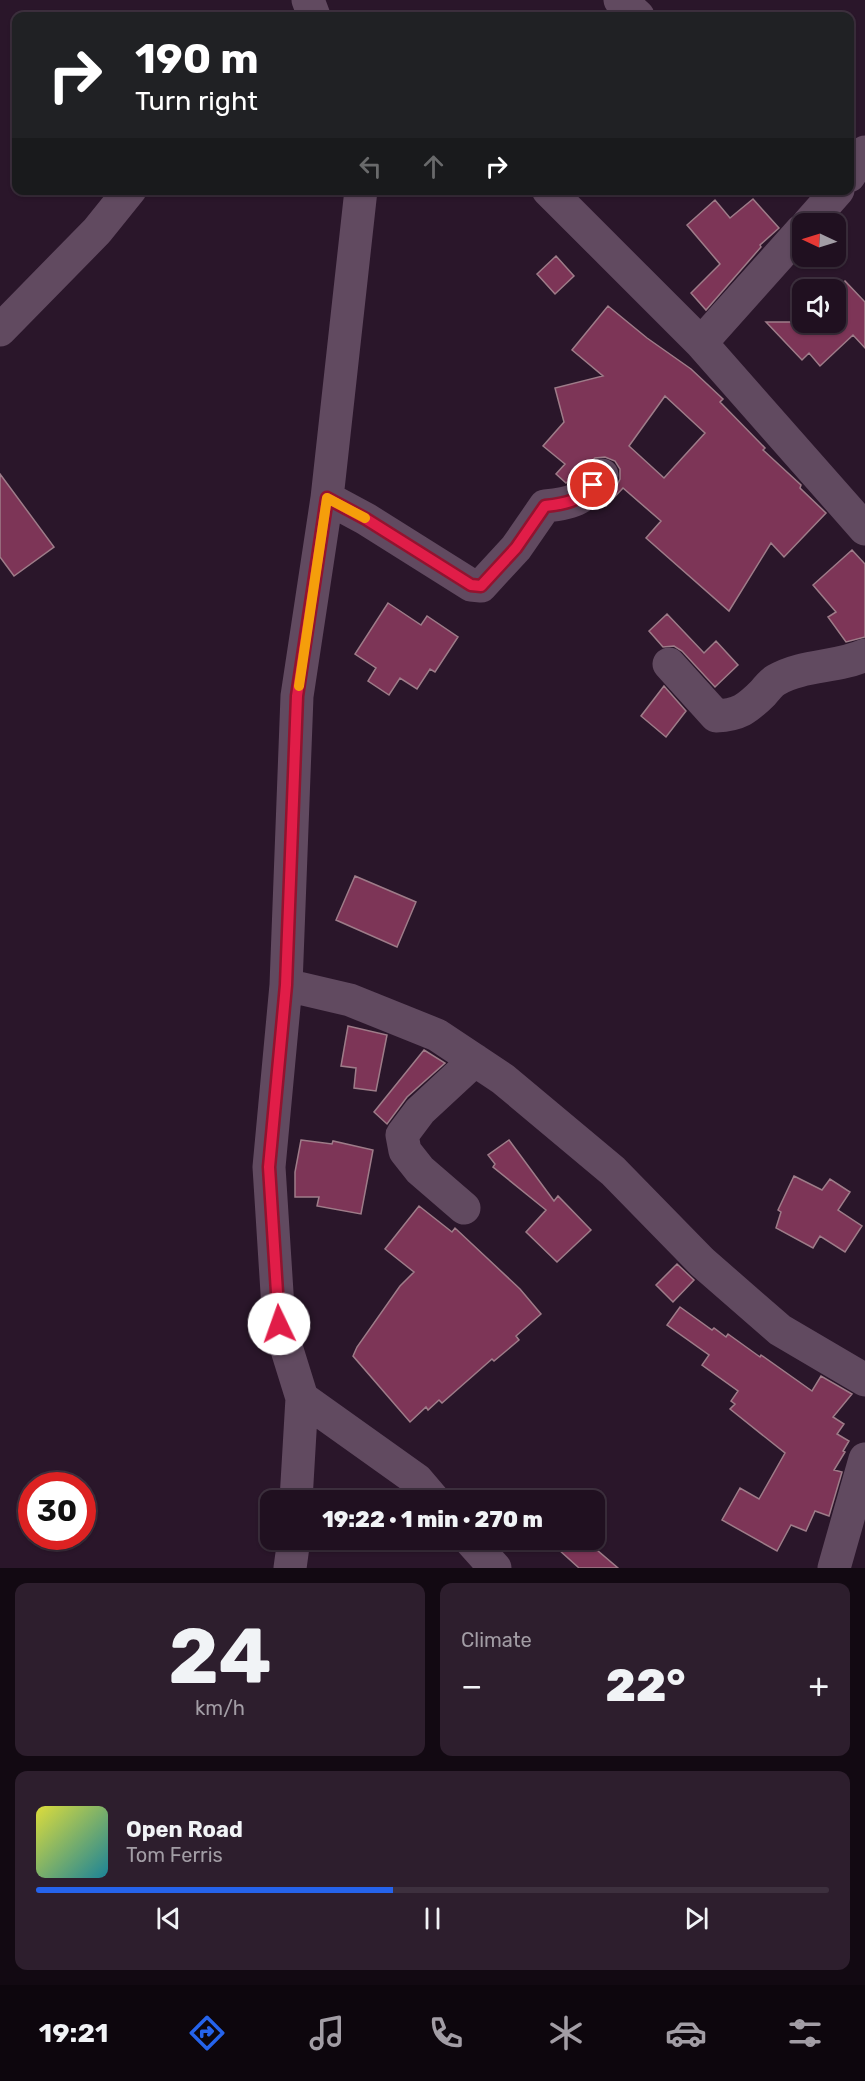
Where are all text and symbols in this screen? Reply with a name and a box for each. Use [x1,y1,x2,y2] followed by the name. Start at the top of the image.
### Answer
[135,34,259,84] text: 190 m
[36,36,114,114] icon: right
[135,85,258,117] text: Turn right
[354,150,387,183] icon: left
[417,150,450,183] icon: ahead
[480,150,513,183] icon: right
[792,213,846,267] north arrow
[792,213,846,333] map controls
[792,279,846,333] button: sound
[567,459,618,510] pin
[576,468,609,501] icon: arrive
[247,1292,311,1356] position arrow
[18,1472,96,1550] speed limit sign: 30
[322,1506,543,1533] text: 19:22 · 1 min · 270 m
[168,1610,272,1703] text: 24
[461,1628,532,1652] text: Climate
[606,1659,685,1712] text: 22°
[461,1666,482,1705] text: −
[808,1666,829,1705] text: +
[195,1696,245,1720] text: km/h
[126,1816,243,1843] text: Open Road
[126,1843,223,1867] text: Tom Ferris
[152,1902,185,1935] icon: previous
[416,1902,449,1935] icon: pause
[680,1902,713,1935] icon: next
[186,2012,228,2054] icon: directions
[306,2012,348,2054] icon: music
[425,2012,467,2054] icon: phone
[545,2012,587,2054] icon: climate
[665,2012,707,2054] icon: car
[784,2012,826,2054] icon: filters
[39,2017,108,2049] text: 19:21

